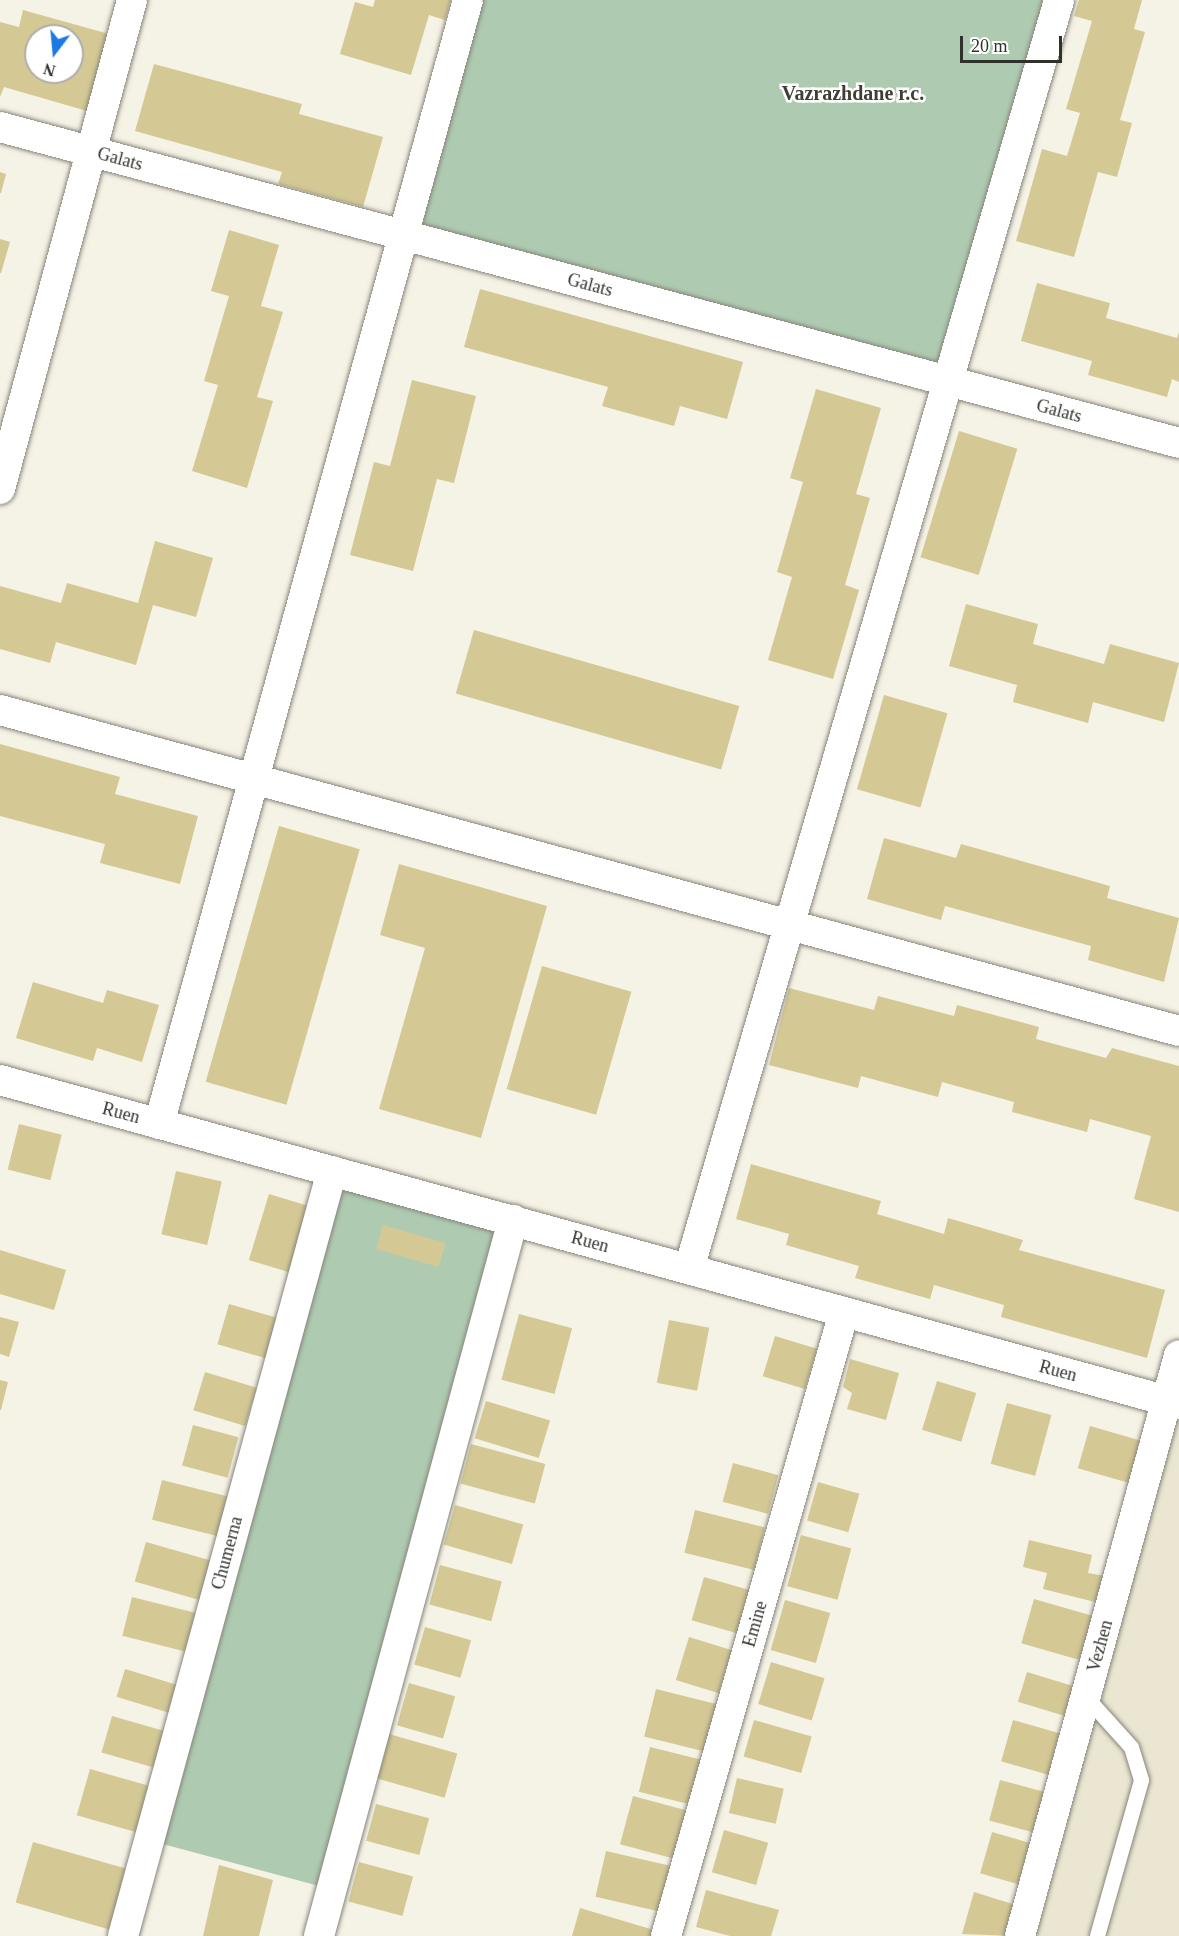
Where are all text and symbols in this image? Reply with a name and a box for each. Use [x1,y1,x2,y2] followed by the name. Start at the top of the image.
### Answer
[24,24,84,84] north arrow
[963,24,1065,62] scale bar
[971,36,1008,56] text: 20 m
[42,60,57,80] text: N
[782,81,924,105] district label: Vazrazhdane r.c.
[95,143,145,175] street label: Galats
[565,269,615,301] street label: Galats
[1034,395,1084,427] street label: Galats
[100,1098,142,1128] street label: Ruen
[569,1227,611,1257] street label: Ruen
[1037,1356,1079,1386] street label: Ruen
[207,1514,247,1592] street label: Chumerna
[738,1598,772,1650] street label: Emine
[1083,1618,1117,1674] street label: Vezhen

